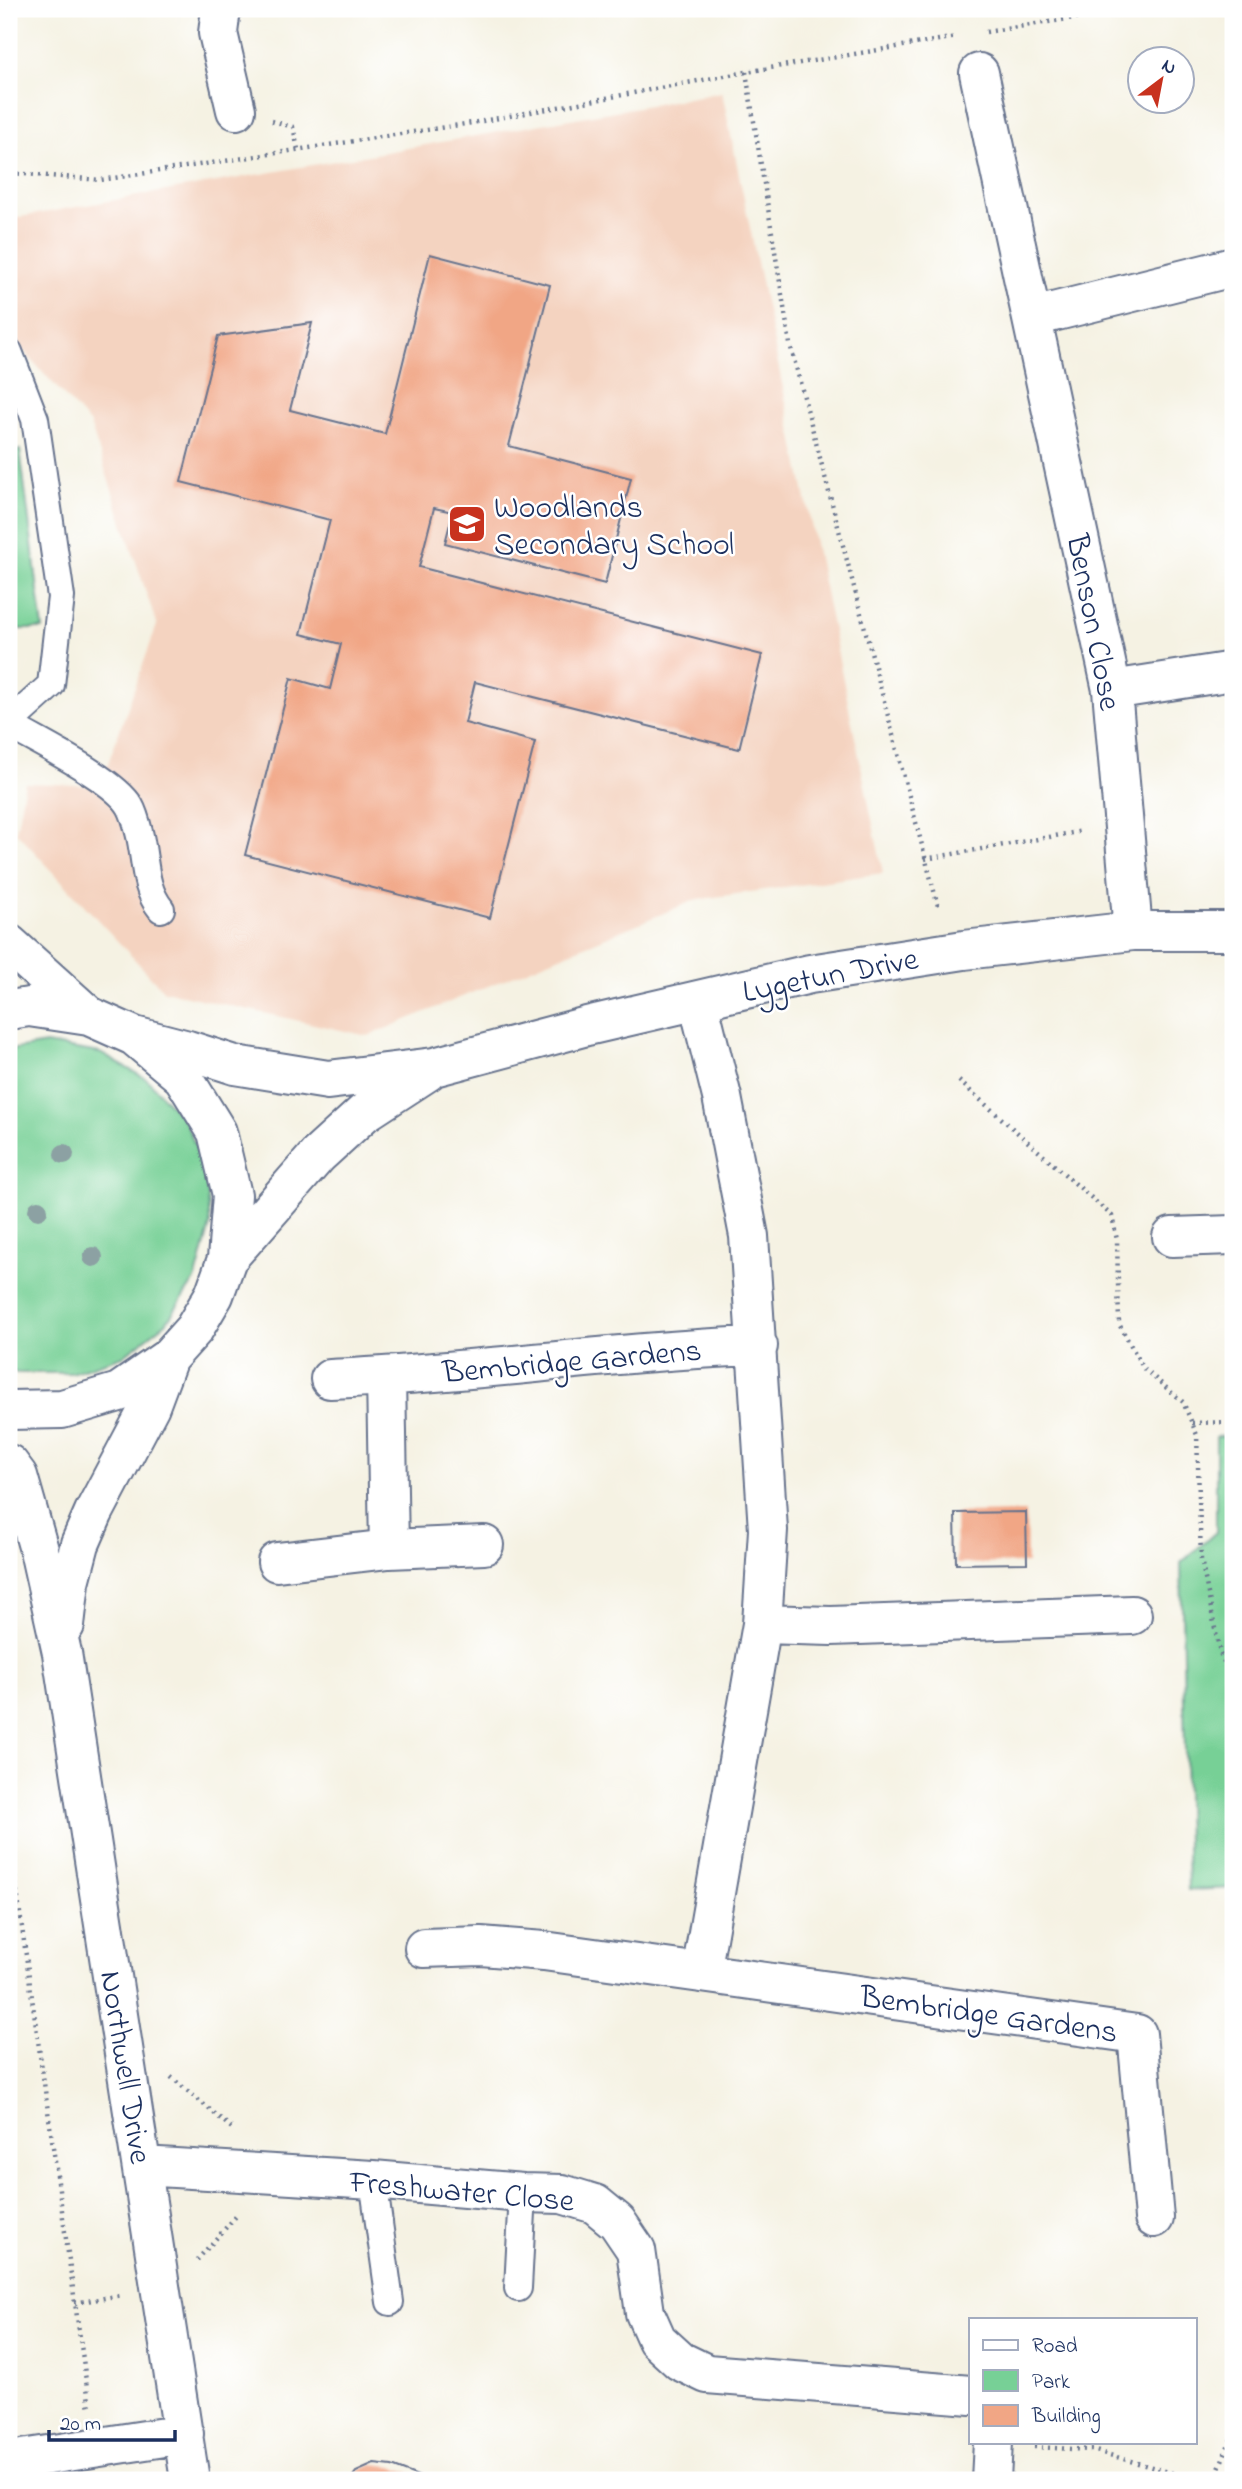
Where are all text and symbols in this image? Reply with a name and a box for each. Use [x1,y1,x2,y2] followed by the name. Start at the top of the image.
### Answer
[1126,46,1196,116] north arrow
[1156,53,1181,83] text: N
[494,486,734,570] place label: Woodlands Secondary School
[446,503,488,545] school or university icon: Woodlands Secondary School
[1051,530,1132,715] street label: Benson Close
[739,937,923,1017] street label: Lygetun Drive
[440,1329,704,1398] street label: Bembridge Gardens
[85,1968,162,2168] street label: Northwell Drive
[856,1975,1120,2058] street label: Bembridge Gardens
[346,2160,577,2227] street label: Freshwater Close
[969,2318,1196,2444] legend
[1032,2332,1078,2362] text: Road
[1032,2368,1071,2398] text: Park
[49,2398,175,2442] scale bar
[1031,2402,1101,2434] text: Building
[60,2410,101,2440] text: 20 m

